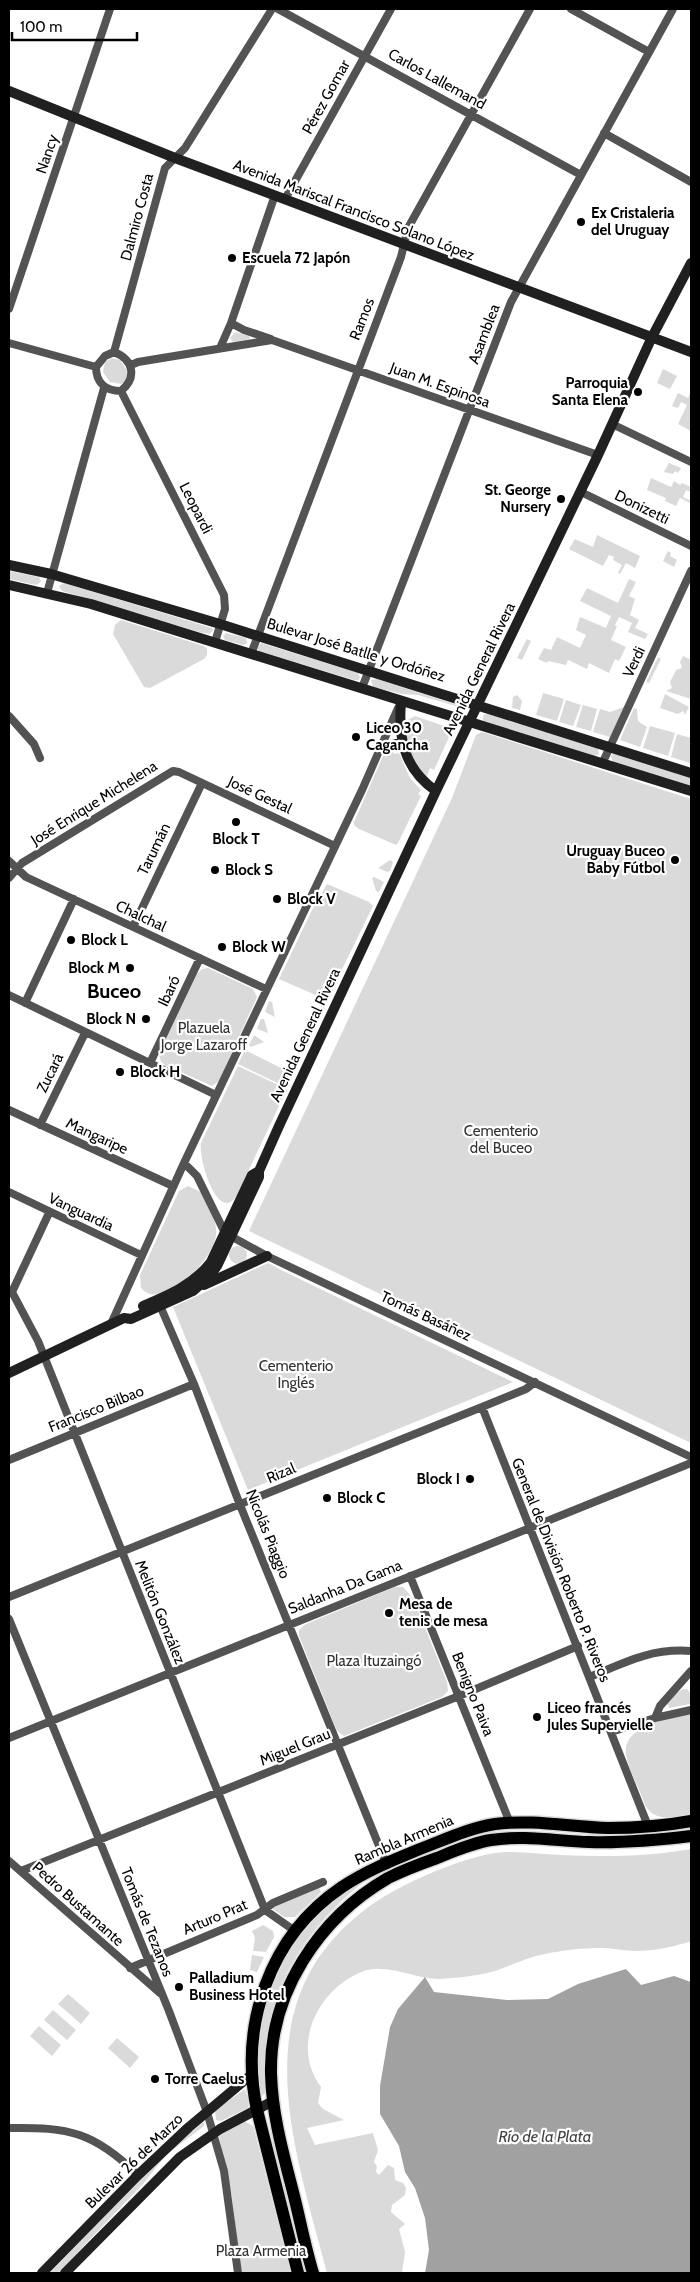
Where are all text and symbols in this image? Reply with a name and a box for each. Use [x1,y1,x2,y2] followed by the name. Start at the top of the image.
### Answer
[12,10,138,42] scale bar
[20,18,62,36] text: 100 m
[385,45,489,113] street label: Carlos Lallemand
[298,57,354,137] street label: Pérez Gomar
[32,132,62,176] street label: Nancy
[231,156,477,264] street label: Avenida Mariscal Francisco Solano López
[117,171,158,263] street label: Dalmiro Costa
[591,204,675,239] place label: Ex Cristaleria del Uruguay
[575,216,587,228] marker: Ex Cristaleria del Uruguay
[242,249,350,267] place label: Escuela 72 Japón
[226,252,238,264] marker: Escuela 72 Japón
[346,295,378,343] street label: Ramos
[464,301,504,366] street label: Asamblea
[387,358,493,412] street label: Juan M. Espinosa
[552,374,629,409] place label: Parroquia Santa Elena
[632,386,644,398] marker: Parroquia Santa Elena
[176,479,216,537] street label: Leopardi
[484,481,552,516] place label: St. George Nursery
[612,486,672,528] street label: Donizetti
[555,493,567,505] marker: St. George Nursery
[439,599,519,738] street label: Avenida General Rivera
[265,614,447,686] street label: Bulevar José Batlle y Ordóñez
[619,644,649,680] street label: Verdi
[366,719,429,754] place label: Liceo 30 Cagancha
[350,731,362,743] marker: Liceo 30 Cagancha
[27,756,161,850] street label: José Enrique Michelena
[224,772,295,818] street label: José Gestal
[230,816,242,828] marker: Block T
[134,820,174,878] street label: Tarumán
[212,830,260,848] place label: Block T
[566,842,665,877] place label: Uruguay Buceo Baby Fútbol
[669,854,681,866] marker: Uruguay Buceo Baby Fútbol
[225,861,273,879] place label: Block S
[209,864,221,876] marker: Block S
[287,890,336,908] place label: Block V
[271,893,283,905] marker: Block V
[113,896,170,936] street label: Chalchal
[81,931,128,949] place label: Block L
[65,934,77,946] marker: Block L
[232,938,286,956] place label: Block W
[216,941,228,953] marker: Block W
[68,959,120,977] place label: Block M
[124,962,136,974] marker: Block M
[266,965,344,1105] street label: Avenida General Rivera
[154,973,184,1009] street label: Ibaró
[87,979,141,1003] district label: Buceo
[86,1010,136,1028] place label: Block N
[140,1013,152,1025] marker: Block N
[160,1019,247,1054] park label: Plazuela Jorge Lazaroff
[33,1050,68,1096] street label: Zucará
[130,1063,180,1081] place label: Block H
[114,1066,126,1078] marker: Block H
[63,1114,131,1158] street label: Mangaripe
[464,1122,538,1157] park label: Cementerio del Buceo
[46,1189,117,1235] street label: Vanguardia
[378,1287,474,1345] street label: Tomás Basáñez
[259,1357,333,1392] park label: Cementerio Inglés
[46,1382,146,1436] street label: Francisco Bilbao
[508,1455,614,1685] street label: General de División Roberto P. Riveros
[264,1459,299,1487] street label: Rizal
[417,1470,460,1488] place label: Block I
[464,1473,476,1485] marker: Block I
[242,1487,294,1581] street label: Nicolás Piaggio
[337,1489,385,1507] place label: Block C
[321,1492,333,1504] marker: Block C
[286,1556,405,1618] street label: Saldanha Da Gama
[131,1557,189,1667] street label: Melitón González
[399,1595,488,1630] place label: Mesa de tenis de mesa
[383,1607,395,1619] marker: Mesa de tenis de mesa
[448,1649,498,1739] street label: Benigno Paiva
[326,1652,422,1670] park label: Plaza Ituzaingó
[546,1699,653,1734] place label: Liceo francés Jules Supervielle
[531,1711,543,1723] marker: Liceo francés Jules Supervielle
[257,1725,333,1769] street label: Miguel Grau
[352,1811,457,1869] street label: Rambla Armenia
[28,1858,128,1950] street label: Pedro Bustamante
[117,1865,177,1979] street label: Tomás de Tezanos
[180,1895,250,1939] street label: Arturo Prat
[189,1969,285,2004] place label: Palladium Business Hotel
[173,1981,185,1993] marker: Palladium Business Hotel
[165,2070,244,2088] place label: Torre Caelus
[149,2073,161,2085] marker: Torre Caelus
[81,2110,187,2212] street label: Bulevar 26 de Marzo
[499,2127,591,2146] water label: Río de la Plata
[216,2242,307,2260] park label: Plaza Armenia

